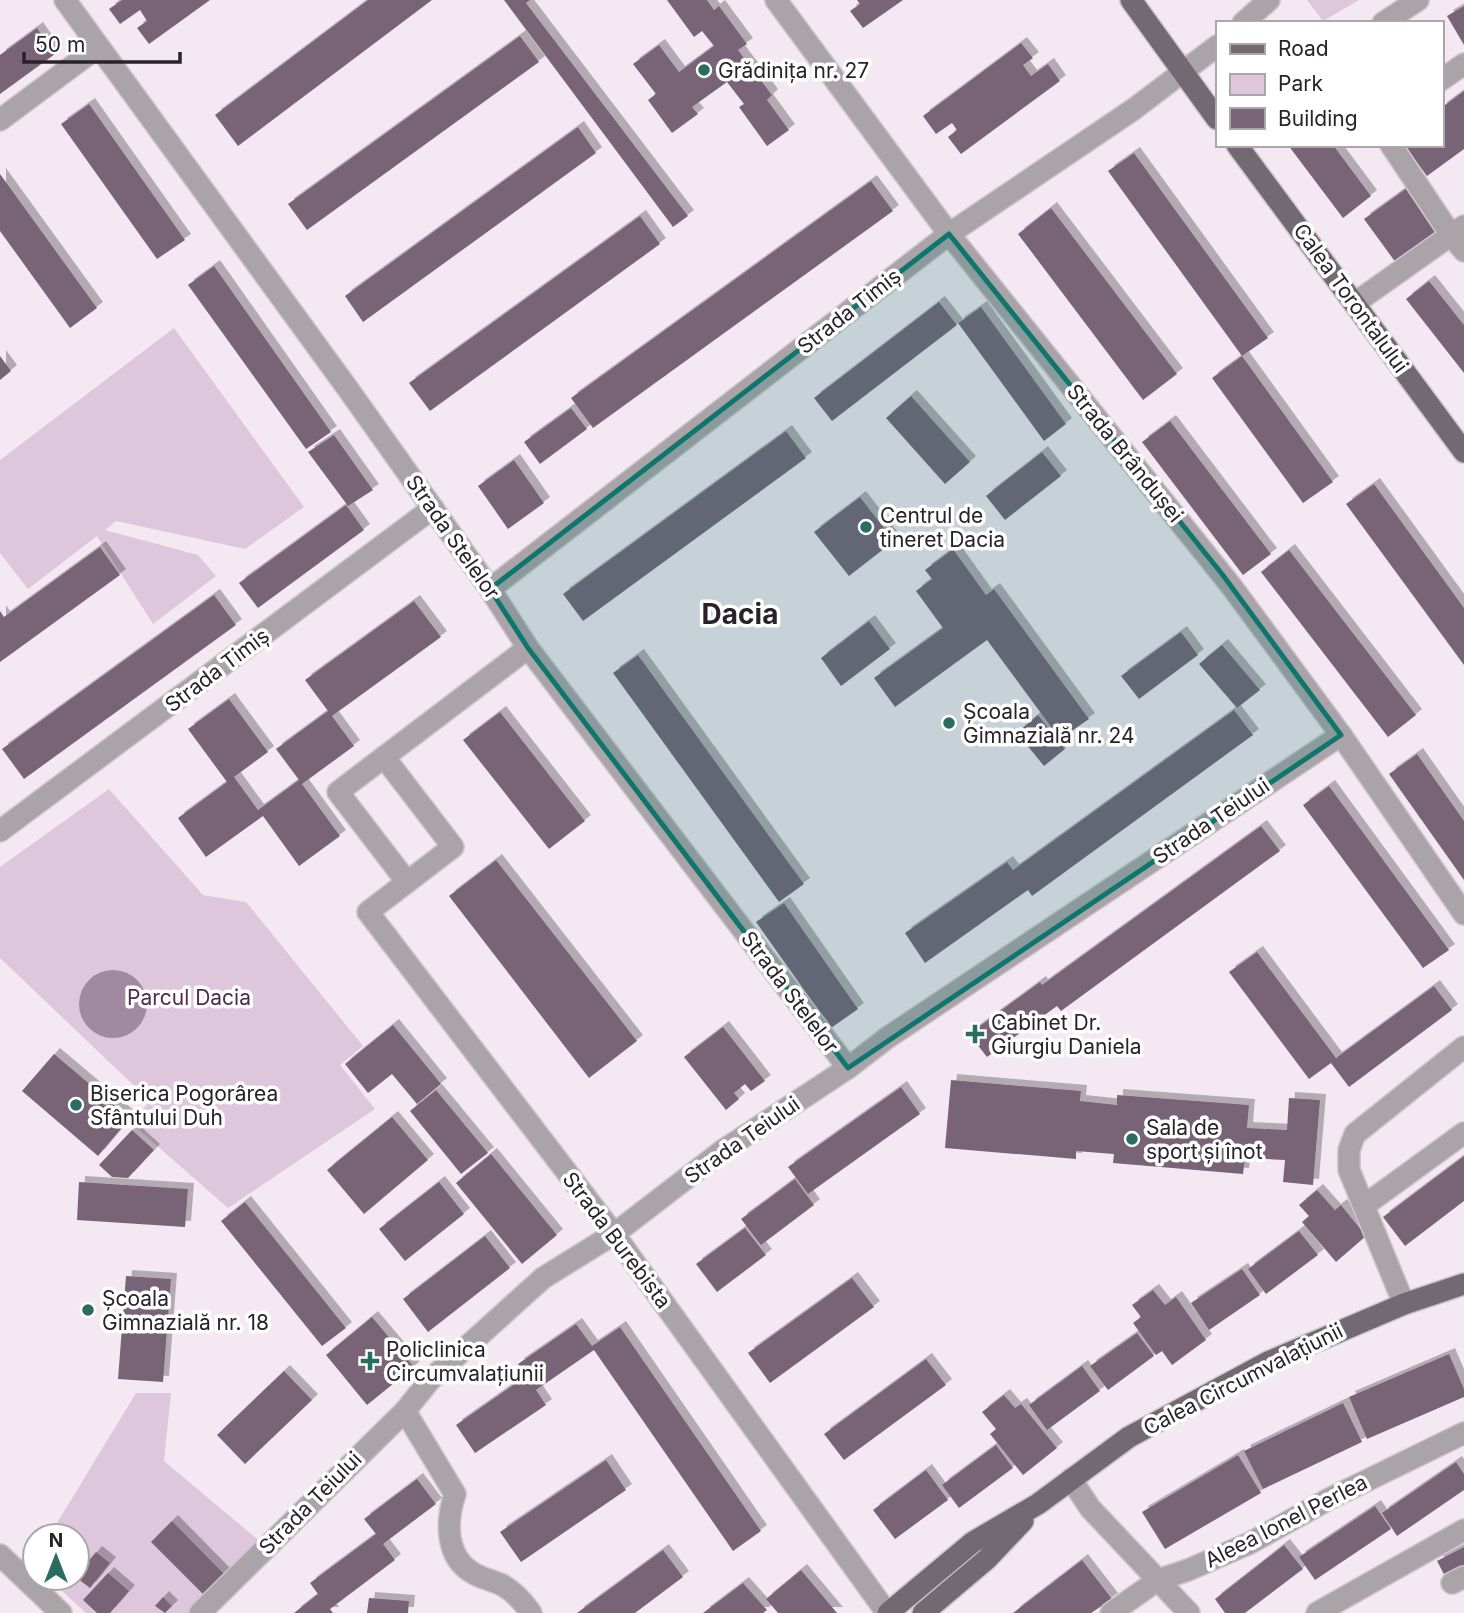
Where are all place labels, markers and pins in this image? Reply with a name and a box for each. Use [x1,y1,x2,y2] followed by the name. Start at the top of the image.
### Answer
[718,58,869,83] place label: Grădinița nr. 27
[696,62,712,78] marker: Grădinița nr. 27
[880,503,1005,552] place label: Centrul de tineret Dacia
[858,519,874,535] marker: Centrul de tineret Dacia
[963,699,1135,748] place label: Școala Gimnazială nr. 24
[941,715,957,731] marker: Școala Gimnazială nr. 24
[991,1010,1142,1059] place label: Cabinet Dr. Giurgiu Daniela
[965,1024,985,1044] marker: Cabinet Dr. Giurgiu Daniela
[90,1081,278,1130] place label: Biserica Pogorârea Sfântului Duh
[68,1097,84,1113] marker: Biserica Pogorârea Sfântului Duh
[1146,1115,1263,1164] place label: Sala de sport și înot
[1124,1131,1140,1147] marker: Sala de sport și înot
[102,1286,269,1335] place label: Școala Gimnazială nr. 18
[80,1302,96,1318] marker: Școala Gimnazială nr. 18
[386,1337,544,1386] place label: Policlinica Circumvalațiunii
[360,1351,380,1371] marker: Policlinica Circumvalațiunii

